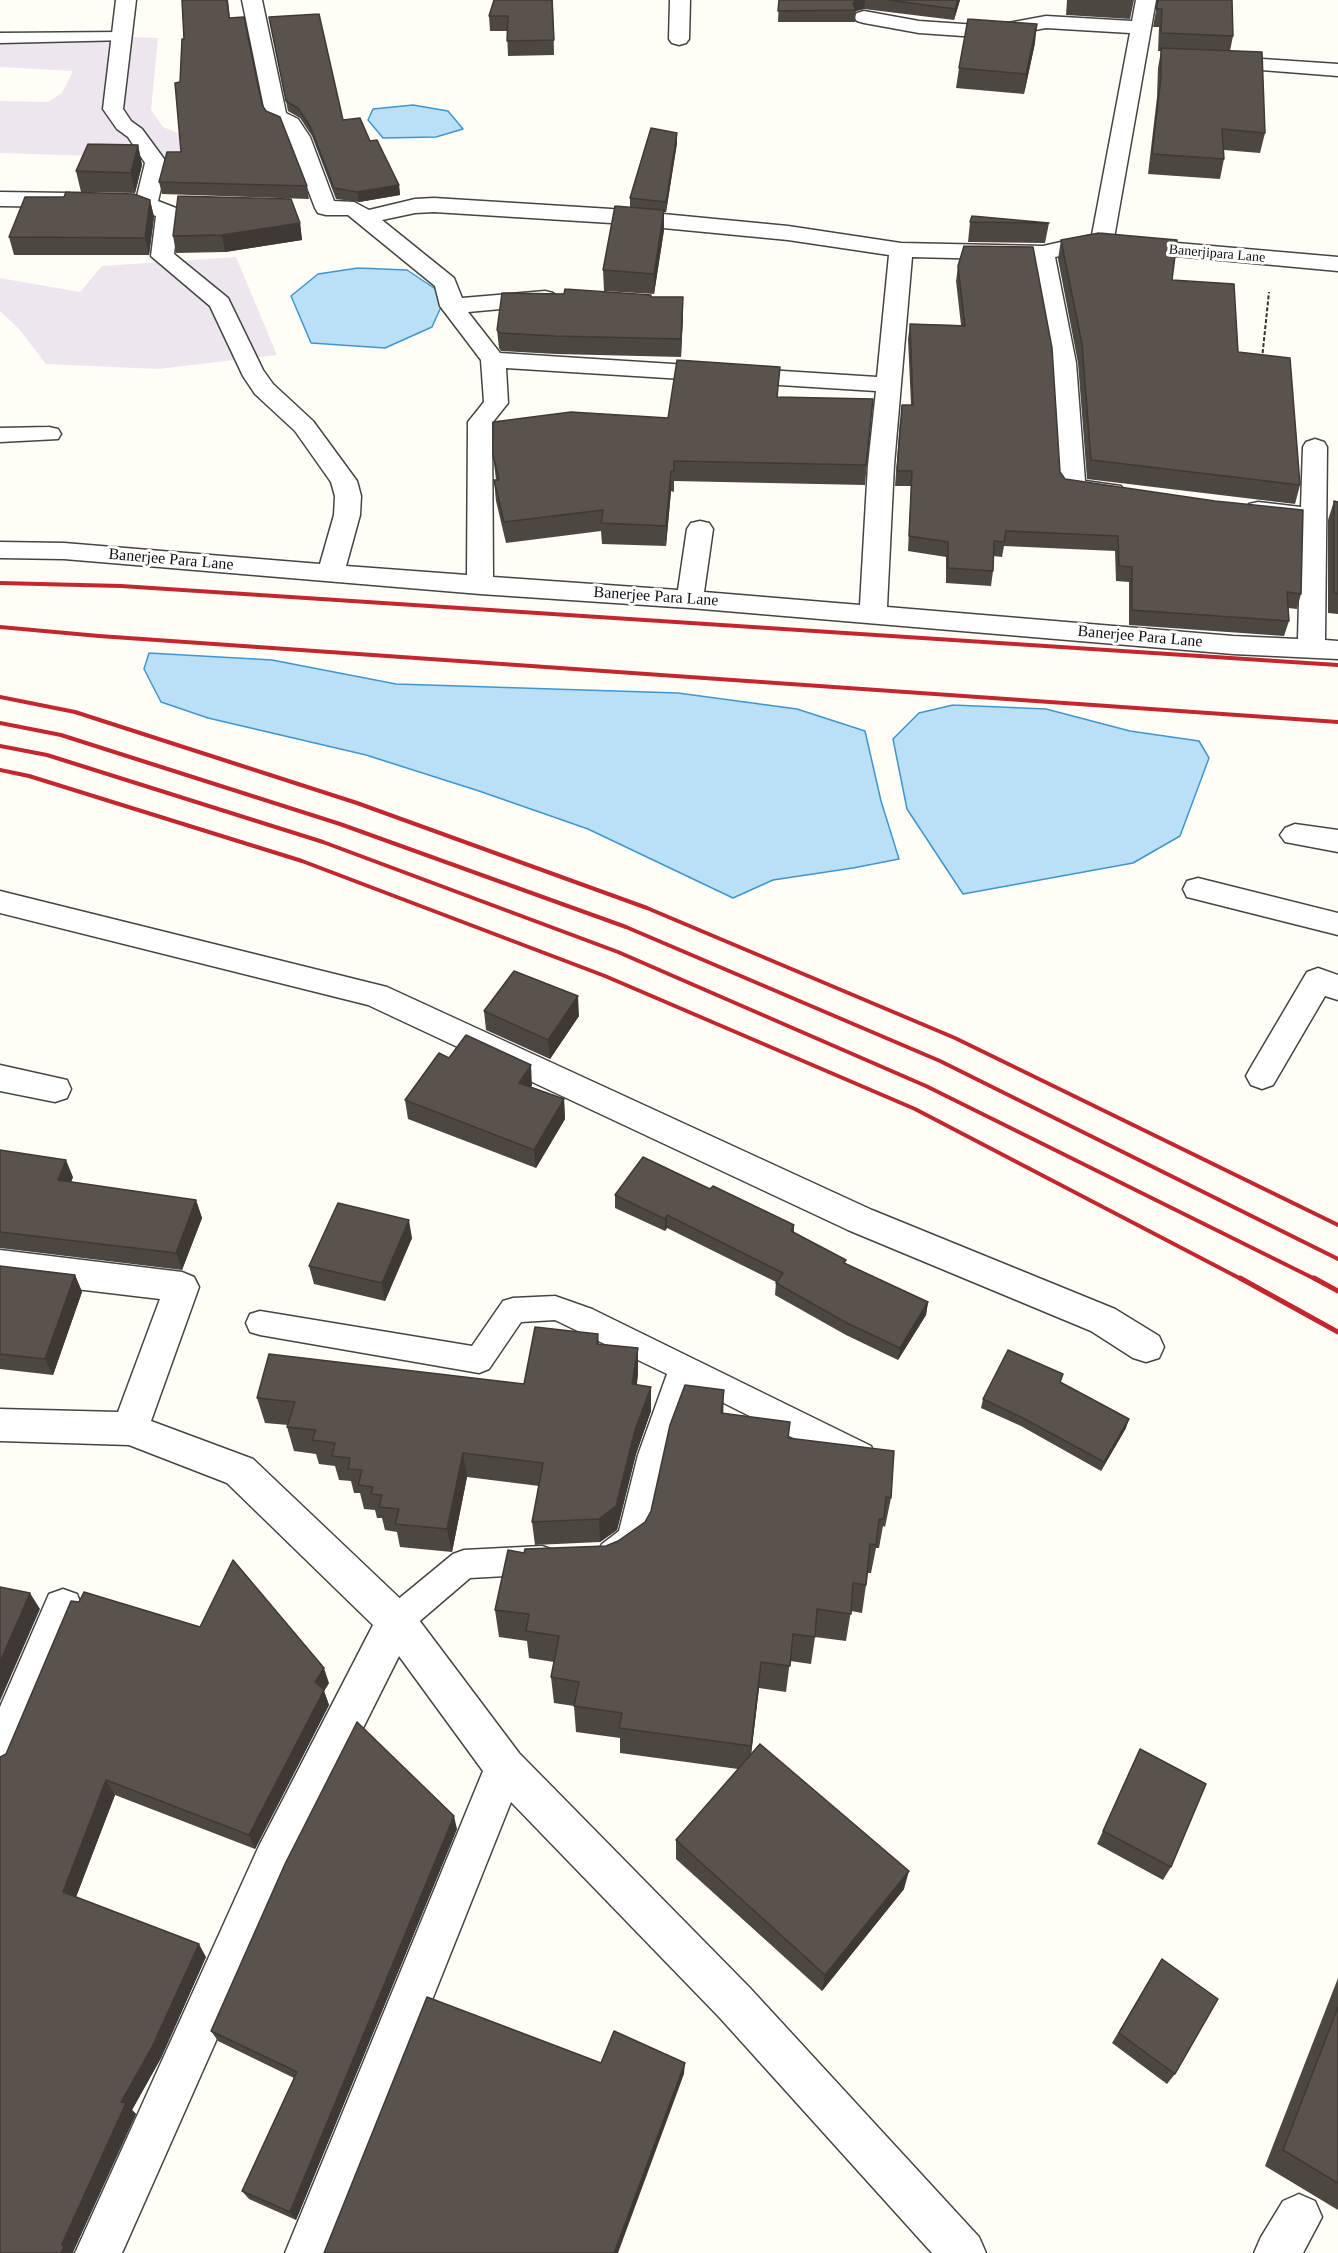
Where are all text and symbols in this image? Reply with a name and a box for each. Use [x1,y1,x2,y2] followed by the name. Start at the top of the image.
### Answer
[1168,241,1266,267] street label: Banerjipara Lane
[108,545,234,575] street label: Banerjee Para Lane
[593,583,719,611] street label: Banerjee Para Lane
[1077,622,1203,652] street label: Banerjee Para Lane

